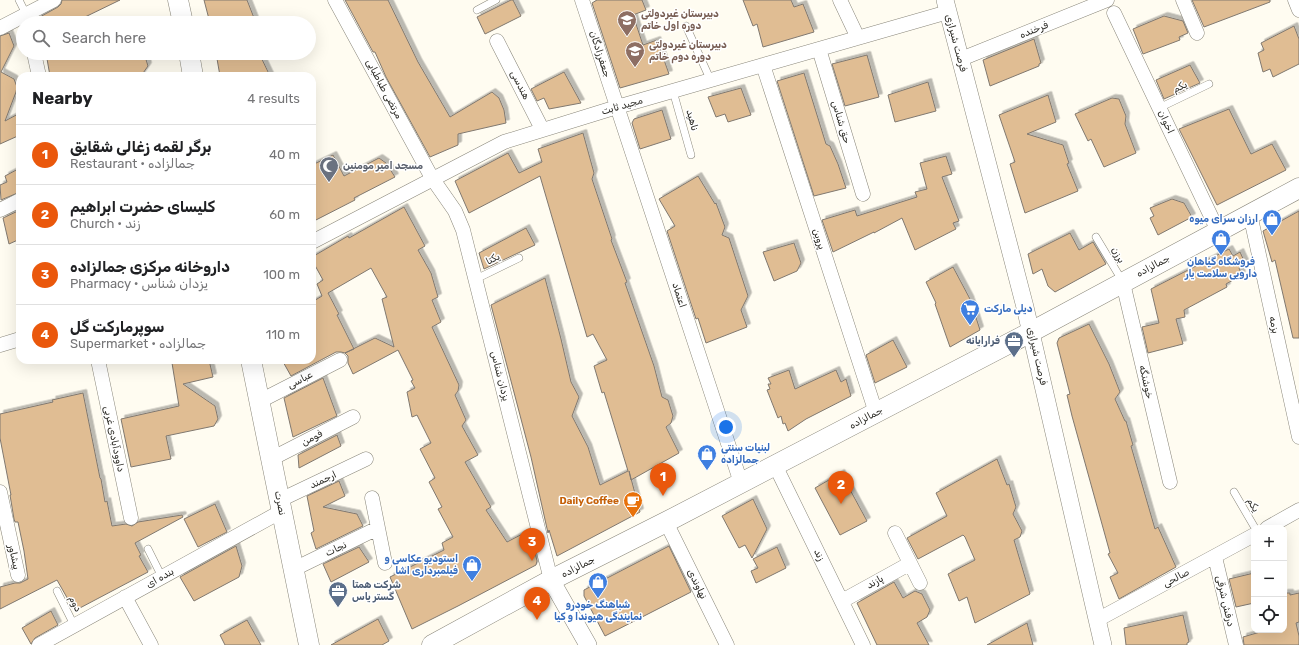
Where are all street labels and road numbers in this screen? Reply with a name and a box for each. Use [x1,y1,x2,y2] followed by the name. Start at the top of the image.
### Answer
[943,13,970,73] street label: فرصت شیرازی
[1018,19,1050,41] street label: فرخنده
[587,29,613,79] street label: جعفرزادگان
[363,57,405,121] street label: مرتضی طباطبایی
[508,68,532,102] street label: هندسی
[1171,78,1189,96] street label: یکم
[600,94,645,118] street label: مجید ثابت
[829,99,853,145] street label: حق شناس
[683,108,701,132] street label: ناهید
[1155,108,1177,136] street label: اخوان
[809,227,828,252] street label: پروین
[1109,245,1127,265] street label: برزن
[484,250,502,268] street label: یکتا
[1134,252,1172,280] street label: جمالزاده
[669,281,689,309] street label: اعتماد
[1266,315,1282,335] street label: بزمه
[1025,326,1050,386] street label: فرصت شیرازی
[488,350,512,403] street label: یزدان شناس
[1136,364,1156,400] street label: خوشنگه
[285,368,315,391] street label: عباسی
[847,404,885,432] street label: جمالزاده
[101,405,127,474] street label: داوودآبادی غربی
[299,427,325,448] street label: فومن
[308,469,338,491] street label: ارجمند
[272,490,288,516] street label: نصرت
[1244,496,1262,515] street label: یکم
[323,539,349,559] street label: نجات
[4,542,23,571] street label: پیشاور
[811,547,827,563] street label: زند
[559,553,597,581] street label: جمالزاده
[144,565,176,591] street label: بنده ای
[1161,566,1191,590] street label: صالحی
[685,567,709,601] street label: نهاوندی
[864,572,886,592] street label: پازند
[1213,574,1237,628] street label: درفش شرقی
[66,594,84,614] street label: دوم

